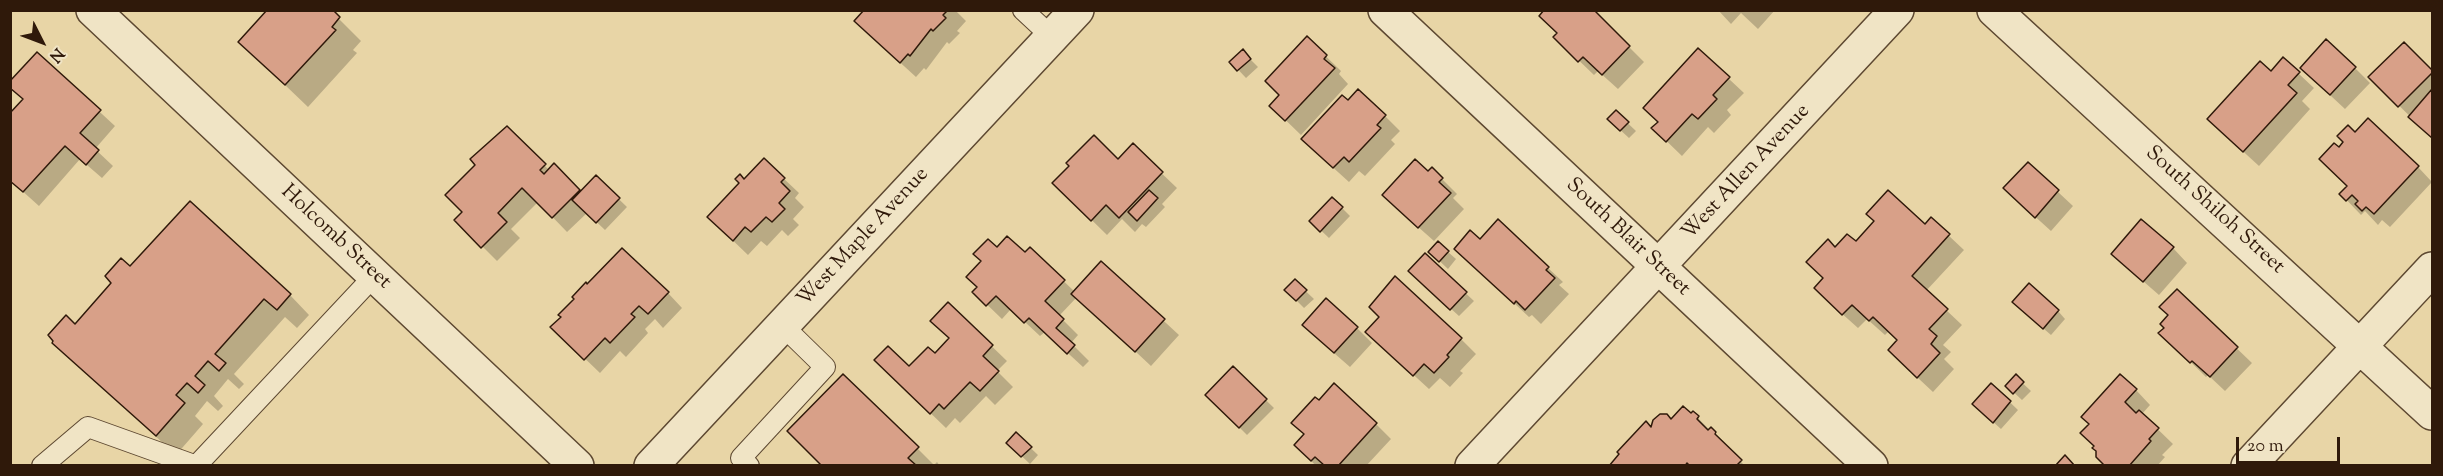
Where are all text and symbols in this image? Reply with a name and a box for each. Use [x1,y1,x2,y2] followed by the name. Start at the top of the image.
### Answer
[12,12,72,72] north arrow
[43,42,69,67] text: N
[1678,100,1816,246] street label: West Allen Avenue
[2139,142,2289,280] street label: South Shiloh Street
[793,163,935,313] street label: West Maple Avenue
[1559,174,1695,302] street label: South Blair Street
[274,180,396,296] street label: Holcomb Street
[2239,425,2342,463] scale bar
[2247,434,2284,460] text: 20 m

